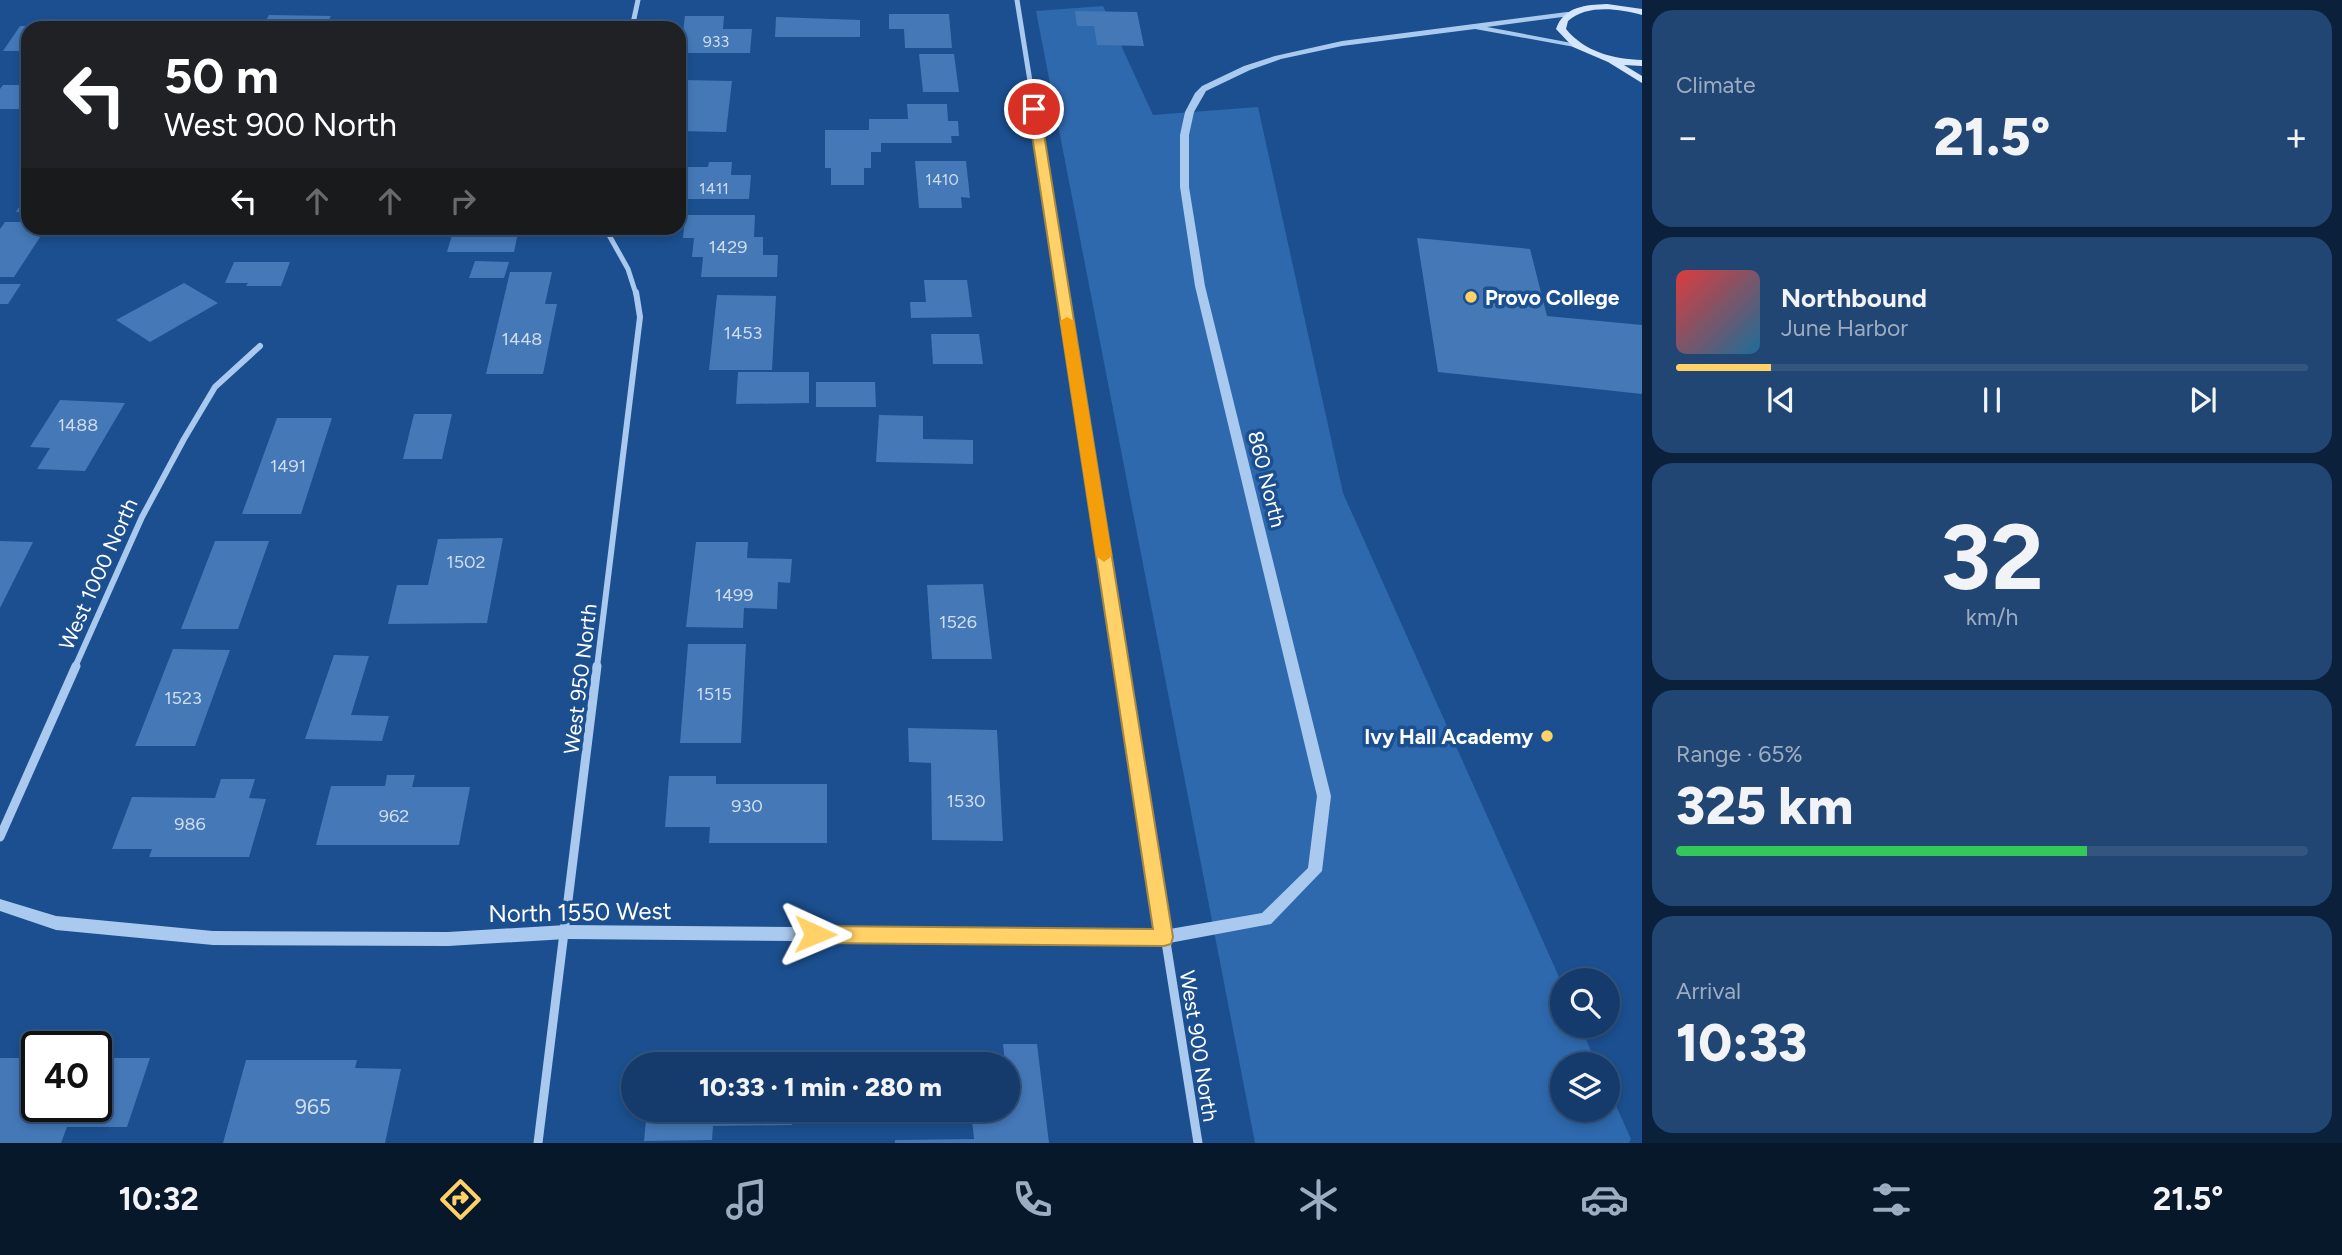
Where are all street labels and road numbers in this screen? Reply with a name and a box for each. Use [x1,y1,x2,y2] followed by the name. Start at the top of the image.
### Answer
[1243,428,1291,530] street label: 860 North
[53,494,143,654] street label: West 1000 North
[558,602,602,756] street label: West 950 North
[488,896,672,928] street label: North 1550 West
[1175,969,1223,1123] street label: West 900 North

